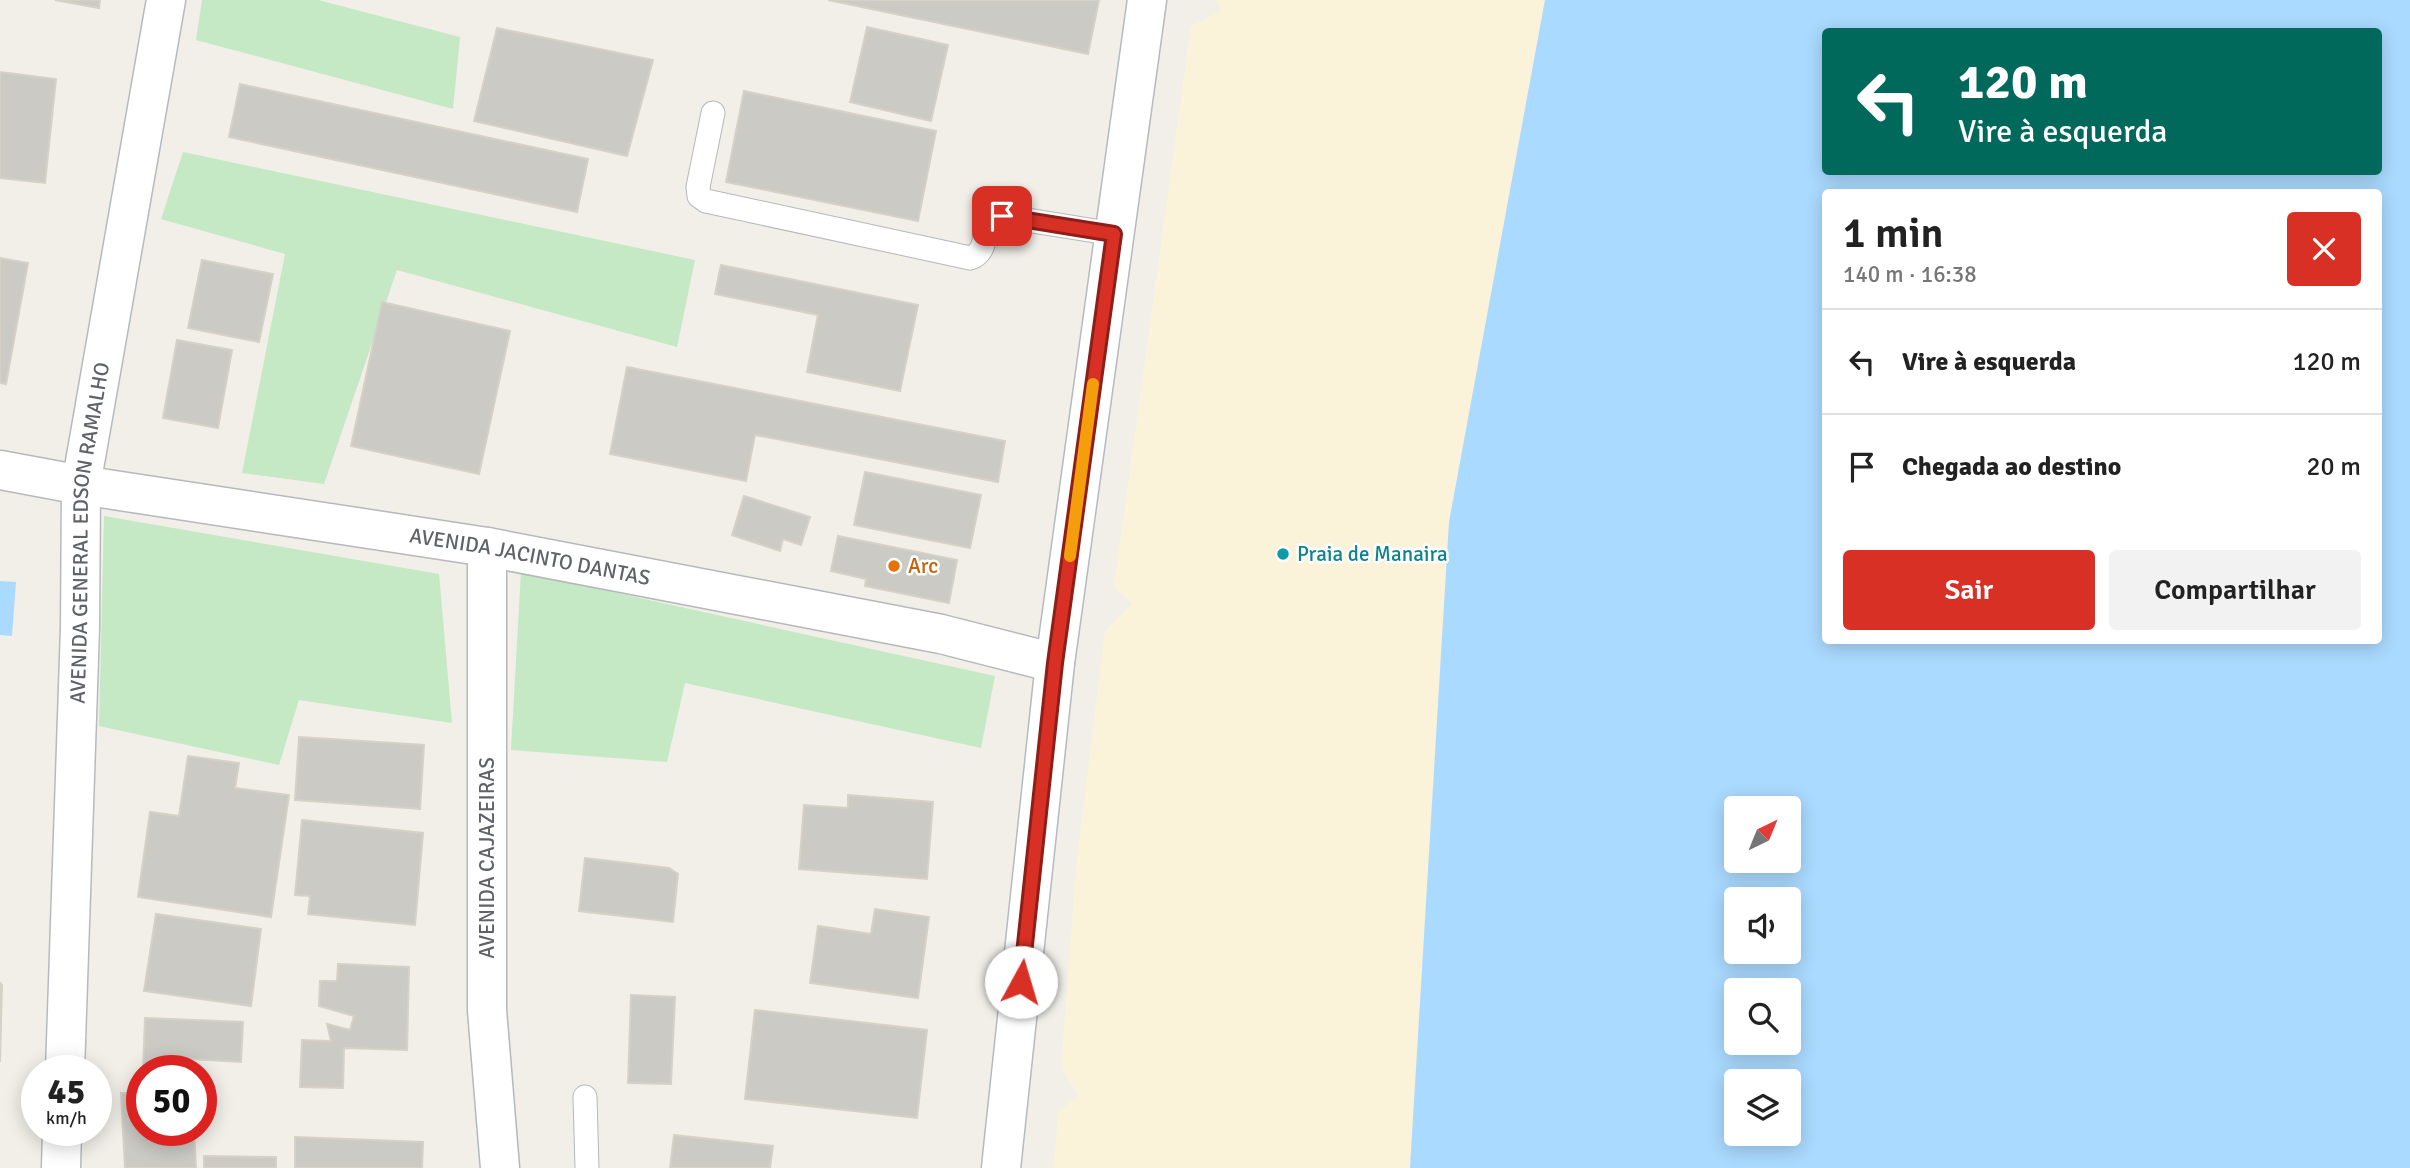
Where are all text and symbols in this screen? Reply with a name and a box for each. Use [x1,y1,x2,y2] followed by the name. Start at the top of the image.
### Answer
[1958,52,2088,112] text: 120 m
[1843,56,1934,147] icon: left
[1958,112,2168,151] text: Vire à esquerda
[972,186,1032,246] pin
[983,197,1021,235] icon: arrive
[1843,208,1944,259] text: 1 min
[2287,212,2361,286] button: close
[1843,260,1977,289] text: 140 m · 16:38
[1843,343,1881,381] icon: left
[1902,346,2076,378] text: Vire à esquerda
[2292,346,2361,378] text: 120 m
[64,360,115,704] street label: AVENIDA GENERAL EDSON RAMALHO
[1843,448,1881,486] icon: arrive
[1902,451,2121,483] text: Chegada ao destino
[2306,451,2361,483] text: 20 m
[408,522,652,591] street label: AVENIDA JACINTO DANTAS
[1297,541,1448,567] place label: Praia de Manaira
[1275,546,1291,562] marker: Praia de Manaira
[1843,550,2095,630] button: Sair
[2109,550,2361,630] button: Compartilhar
[908,553,938,579] place label: Arc
[886,558,902,574] marker: Arc
[474,757,500,959] street label: AVENIDA CAJAZEIRAS
[1724,796,1801,873] north arrow
[1724,796,1801,1146] map controls
[1724,887,1801,964] button: sound
[984,945,1058,1019] position arrow
[1724,978,1801,1055] button: search
[126,1055,217,1146] speed limit sign: 50
[1724,1069,1801,1146] button: layers
[48,1070,85,1113] text: 45
[46,1107,87,1129] text: km/h

